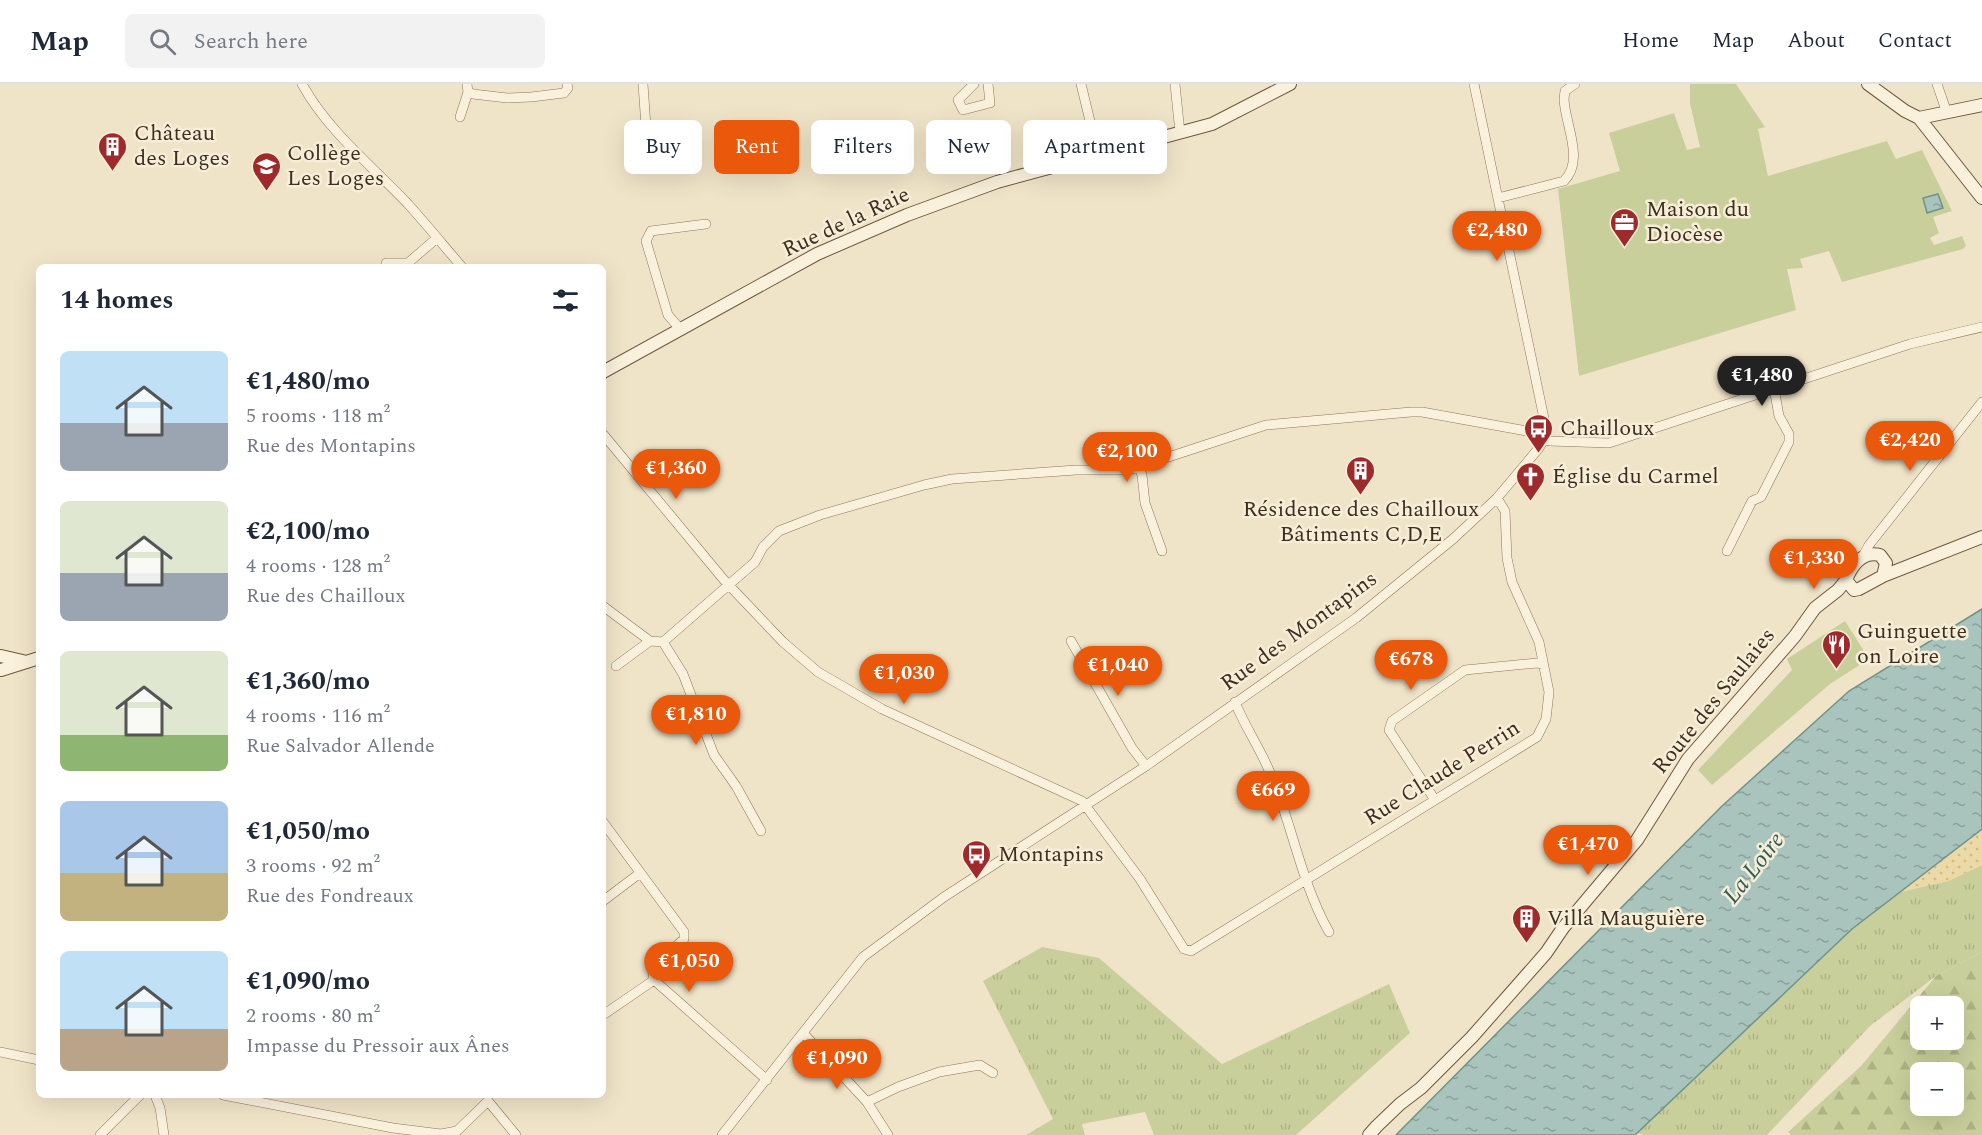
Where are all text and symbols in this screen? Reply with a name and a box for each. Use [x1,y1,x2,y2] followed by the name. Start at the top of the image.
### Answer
[125,14,545,68] search box
[30,20,89,63] text: Map
[146,25,179,58] icon: search
[194,25,308,58] text: Search here
[1622,25,1679,57] text: Home
[1712,25,1754,57] text: Map
[1787,25,1845,57] text: About
[1878,25,1952,57] text: Contact
[134,117,230,175] place label: Château des Loges
[624,120,702,174] chip: Buy
[714,120,799,174] chip: Rent
[811,120,914,174] chip: Filters
[926,120,1011,174] chip: New
[1023,120,1167,174] chip: Apartment
[97,130,129,172] building icon: Château des Loges
[287,137,384,195] place label: Collège Les Loges
[250,150,282,192] school or university icon: Collège Les Loges
[777,178,915,266] street label: Rue de la Raie
[1646,193,1749,251] place label: Maison du Diocèse
[1609,206,1641,248] office icon: Maison du Diocèse
[1448,211,1546,262] pin: €2,480
[1466,215,1528,245] text: €2,480
[60,280,174,320] text: 14 homes
[549,284,582,317] icon: filters
[1713,356,1811,407] pin: €1,480
[1731,360,1793,390] text: €1,480
[246,361,370,401] text: €1,480/mo
[108,375,180,447] icon: home
[246,401,390,431] text: 5 rooms · 118 m²
[1523,412,1555,454] bus stop icon: Chailloux
[1560,412,1654,445] place label: Chailloux
[1861,421,1959,472] pin: €2,420
[1879,425,1941,455] text: €2,420
[246,431,416,461] text: Rue des Montapins
[1078,432,1176,483] pin: €2,100
[1096,436,1158,466] text: €2,100
[627,449,725,500] pin: €1,360
[645,453,707,483] text: €1,360
[1345,454,1377,496] building icon: Résidence des Chailloux Bâtiments C,D,E
[1515,460,1547,502] church icon: Église du Carmel
[1552,460,1719,493] place label: Église du Carmel
[1243,493,1479,551] place label: Résidence des Chailloux Bâtiments C,D,E
[246,511,370,551] text: €2,100/mo
[108,525,180,597] icon: home
[1765,539,1863,590] pin: €1,330
[1783,543,1845,573] text: €1,330
[246,551,390,581] text: 4 rooms · 128 m²
[1214,563,1384,699] street label: Rue des Montapins
[246,581,405,611] text: Rue des Chailloux
[1857,615,1967,673] place label: Guinguette on Loire
[1644,621,1784,781] street label: Route des Saulaies
[1820,628,1852,670] restaurant icon: Guinguette on Loire
[1375,640,1447,691] pin: €678
[1389,644,1433,674] text: €678
[1069,646,1167,697] pin: €1,040
[1087,650,1149,680] text: €1,040
[855,654,953,705] pin: €1,030
[873,658,935,688] text: €1,030
[246,661,370,701] text: €1,360/mo
[108,675,180,747] icon: home
[647,695,745,746] pin: €1,810
[665,699,727,729] text: €1,810
[246,701,390,731] text: 4 rooms · 116 m²
[1358,712,1526,834] street label: Rue Claude Perrin
[246,731,435,761] text: Rue Salvador Allende
[1237,771,1309,822] pin: €669
[1251,775,1295,805] text: €669
[246,811,370,851] text: €1,050/mo
[1714,824,1794,912] water label: La Loire
[108,825,180,897] icon: home
[1539,825,1637,876] pin: €1,470
[1557,829,1619,859] text: €1,470
[961,838,993,880] bus stop icon: Montapins
[998,838,1104,871] place label: Montapins
[246,851,380,881] text: 3 rooms · 92 m²
[246,881,414,911] text: Rue des Fondreaux
[1510,902,1542,944] building icon: Villa Mauguière
[1547,902,1705,935] place label: Villa Mauguière
[640,942,738,993] pin: €1,050
[658,946,720,976] text: €1,050
[246,961,370,1001] text: €1,090/mo
[108,975,180,1047] icon: home
[1910,996,1964,1116] map controls
[1910,996,1964,1050] button: +
[246,1001,380,1031] text: 2 rooms · 80 m²
[246,1031,510,1061] text: Impasse du Pressoir aux Ânes
[788,1039,886,1090] pin: €1,090
[806,1043,868,1073] text: €1,090
[1910,1062,1964,1116] button: −

